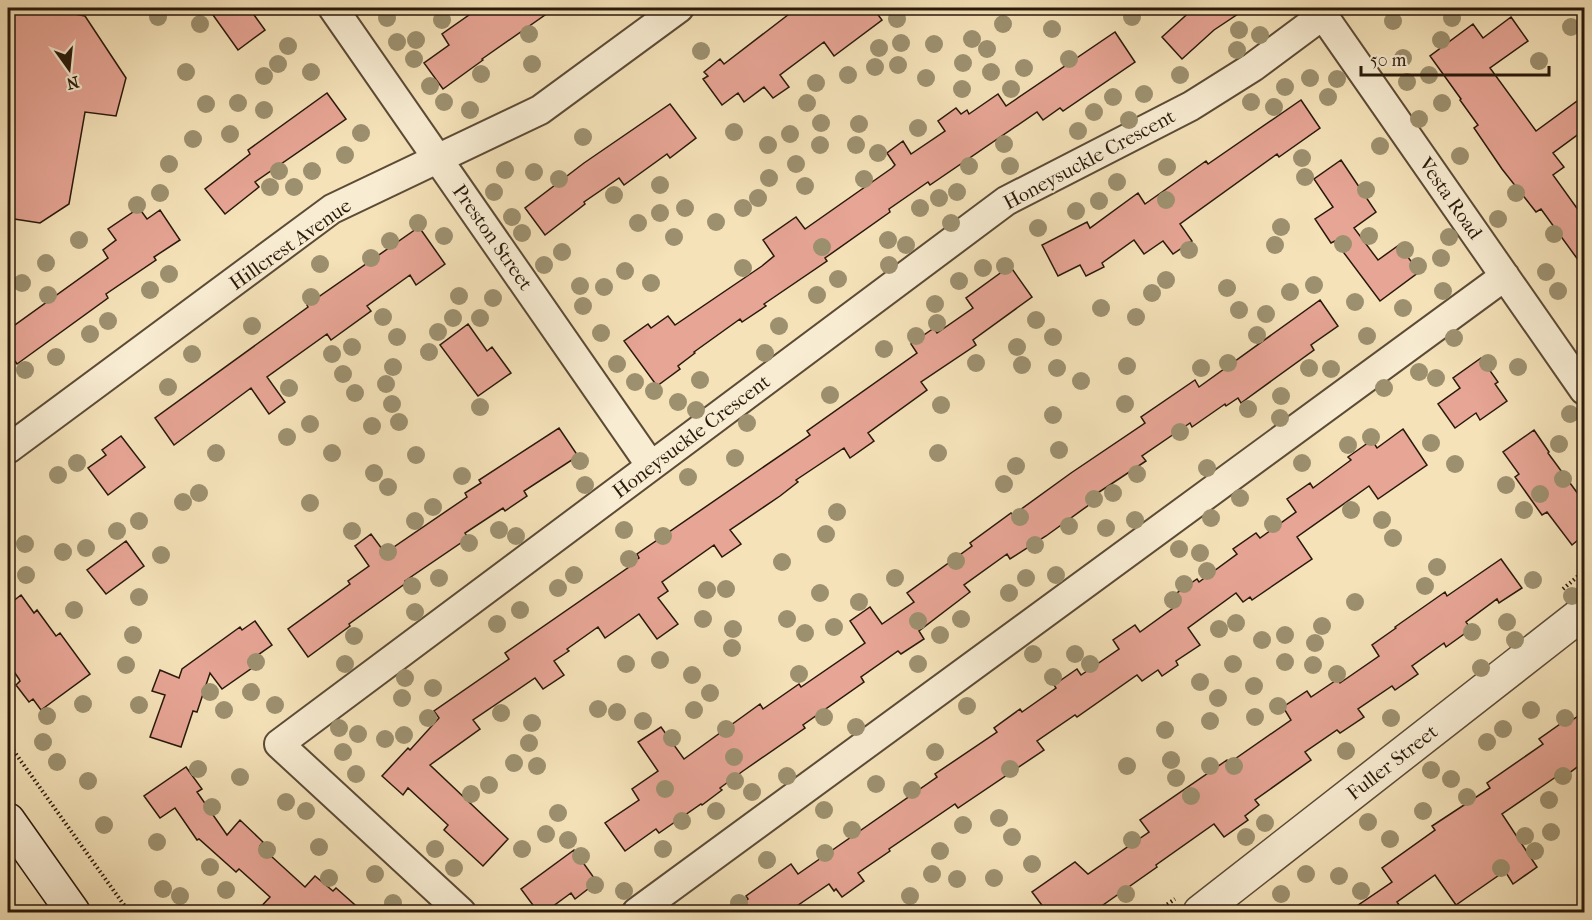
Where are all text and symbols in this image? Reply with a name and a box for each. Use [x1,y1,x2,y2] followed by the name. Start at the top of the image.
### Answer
[39,39,99,99] north arrow
[1361,39,1548,77] scale bar
[1370,50,1407,71] text: 50 m
[64,72,81,94] text: N
[1000,104,1179,214] street label: Honeysuckle Crescent
[1414,152,1488,244] street label: Vesta Road
[448,180,537,294] street label: Preston Street
[225,194,356,295] street label: Hillcrest Avenue
[608,370,774,503] street label: Honeysuckle Crescent
[1343,720,1442,805] street label: Fuller Street

